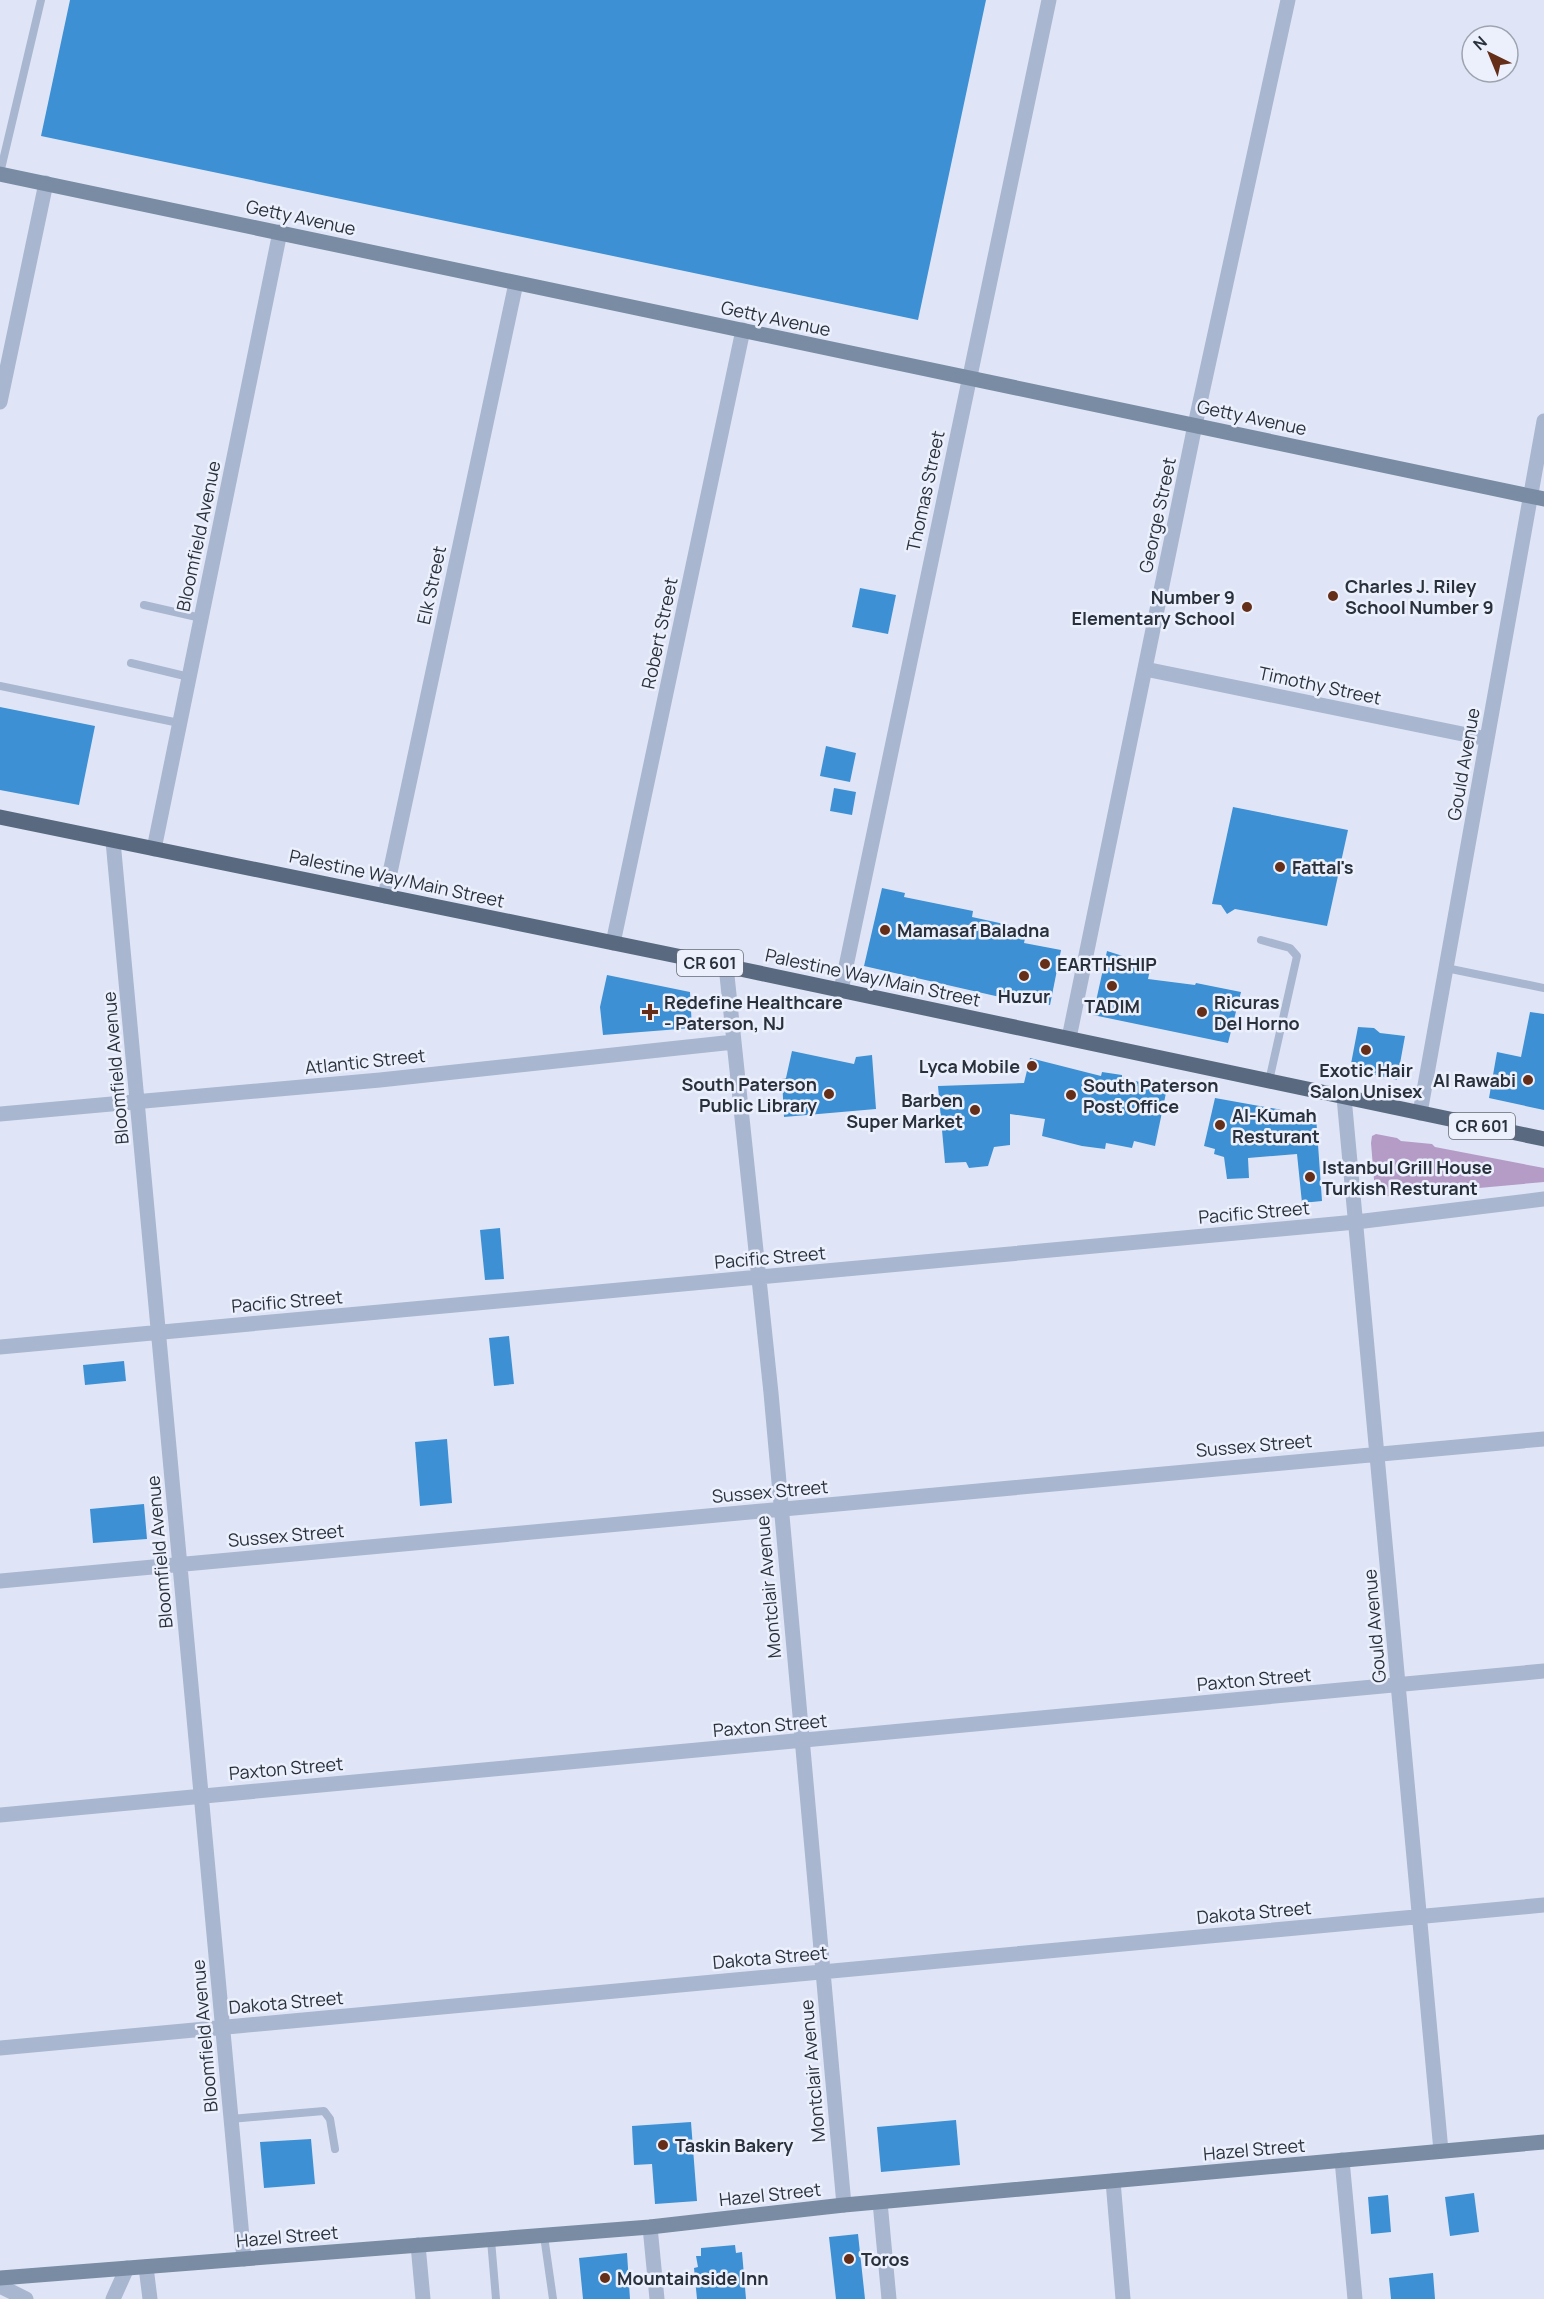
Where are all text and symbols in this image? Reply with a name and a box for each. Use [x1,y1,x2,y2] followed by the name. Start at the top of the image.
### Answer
[1460,24,1520,84] north arrow
[1468,31,1491,55] text: N
[244,194,358,240] street label: Getty Avenue
[719,295,833,341] street label: Getty Avenue
[1195,394,1309,440] street label: Getty Avenue
[900,428,950,554] street label: Thomas Street
[1133,455,1181,575] street label: George Street
[170,459,226,613] street label: Bloomfield Avenue
[411,543,451,627] street label: Elk Street
[1345,574,1494,619] place label: Charles J. Riley School Number 9
[635,575,683,691] street label: Robert Street
[1072,585,1235,630] place label: Number 9 Elementary School
[1326,589,1340,603] marker: Charles J. Riley School Number 9
[1240,600,1254,614] marker: Number 9 Elementary School
[1257,660,1383,710] street label: Timothy Street
[1441,706,1485,822] street label: Gould Avenue
[287,843,507,913] street label: Palestine Way/Main Street
[1292,855,1354,879] place label: Fattal's
[1273,860,1287,874] marker: Fattal's
[897,918,1050,942] place label: Mamasaf Baladna
[878,923,892,937] marker: Mamasaf Baladna
[763,942,983,1012] street label: Palestine Way/Main Street
[677,950,743,976] road number: CR 601
[1057,952,1157,976] place label: EARTHSHIP
[1038,957,1052,971] marker: EARTHSHIP
[1017,969,1031,983] marker: Huzur
[1105,979,1119,993] marker: TADIM
[998,984,1050,1008] place label: Huzur
[664,990,843,1035] place label: Redefine Healthcare - Paterson, NJ
[1214,990,1300,1035] place label: Ricuras Del Horno
[96,991,134,1145] street label: Bloomfield Avenue
[1084,994,1140,1018] place label: TADIM
[641,1003,659,1021] marker: Redefine Healthcare - Paterson, NJ
[1195,1005,1209,1019] marker: Ricuras Del Horno
[304,1043,426,1079] street label: Atlantic Street
[1359,1043,1373,1057] marker: Exotic Hair Salon Unisex
[919,1054,1020,1078] place label: Lyca Mobile
[1310,1058,1422,1103] place label: Exotic Hair Salon Unisex
[1025,1059,1039,1073] marker: Lyca Mobile
[1433,1068,1516,1092] place label: Al Rawabi
[681,1072,817,1117] place label: South Paterson Public Library
[1083,1073,1219,1118] place label: South Paterson Post Office
[1521,1073,1535,1087] marker: Al Rawabi
[822,1087,836,1101] marker: South Paterson Public Library
[846,1088,963,1133] place label: Barben Super Market
[1064,1088,1078,1102] marker: South Paterson Post Office
[968,1103,982,1117] marker: Barben Super Market
[1232,1103,1320,1148] place label: Al-Kumah Resturant
[1449,1113,1515,1139] road number: CR 601
[1213,1118,1227,1132] marker: Al-Kumah Resturant
[1322,1155,1492,1200] place label: Istanbul Grill House Turkish Resturant
[1303,1170,1317,1184] marker: Istanbul Grill House Turkish Resturant
[1197,1195,1311,1229] street label: Pacific Street
[713,1240,827,1274] street label: Pacific Street
[230,1284,344,1318] street label: Pacific Street
[1195,1428,1313,1462] street label: Sussex Street
[711,1474,829,1508] street label: Sussex Street
[140,1475,178,1629] street label: Bloomfield Avenue
[750,1515,786,1659] street label: Montclair Avenue
[227,1518,345,1552] street label: Sussex Street
[1357,1568,1391,1684] street label: Gould Avenue
[1196,1662,1312,1696] street label: Paxton Street
[712,1708,828,1742] street label: Paxton Street
[228,1751,344,1785] street label: Paxton Street
[1196,1895,1312,1929] street label: Dakota Street
[712,1940,828,1974] street label: Dakota Street
[185,1959,223,2113] street label: Bloomfield Avenue
[228,1985,344,2019] street label: Dakota Street
[794,1999,830,2143] street label: Montclair Avenue
[675,2133,793,2157] place label: Taskin Bakery
[1202,2133,1306,2165] street label: Hazel Street
[656,2138,670,2152] marker: Taskin Bakery
[718,2177,822,2211] street label: Hazel Street
[235,2220,339,2252] street label: Hazel Street
[861,2247,910,2271] place label: Toros
[842,2252,856,2266] marker: Toros
[617,2266,768,2290] place label: Mountainside Inn
[598,2271,612,2285] marker: Mountainside Inn

